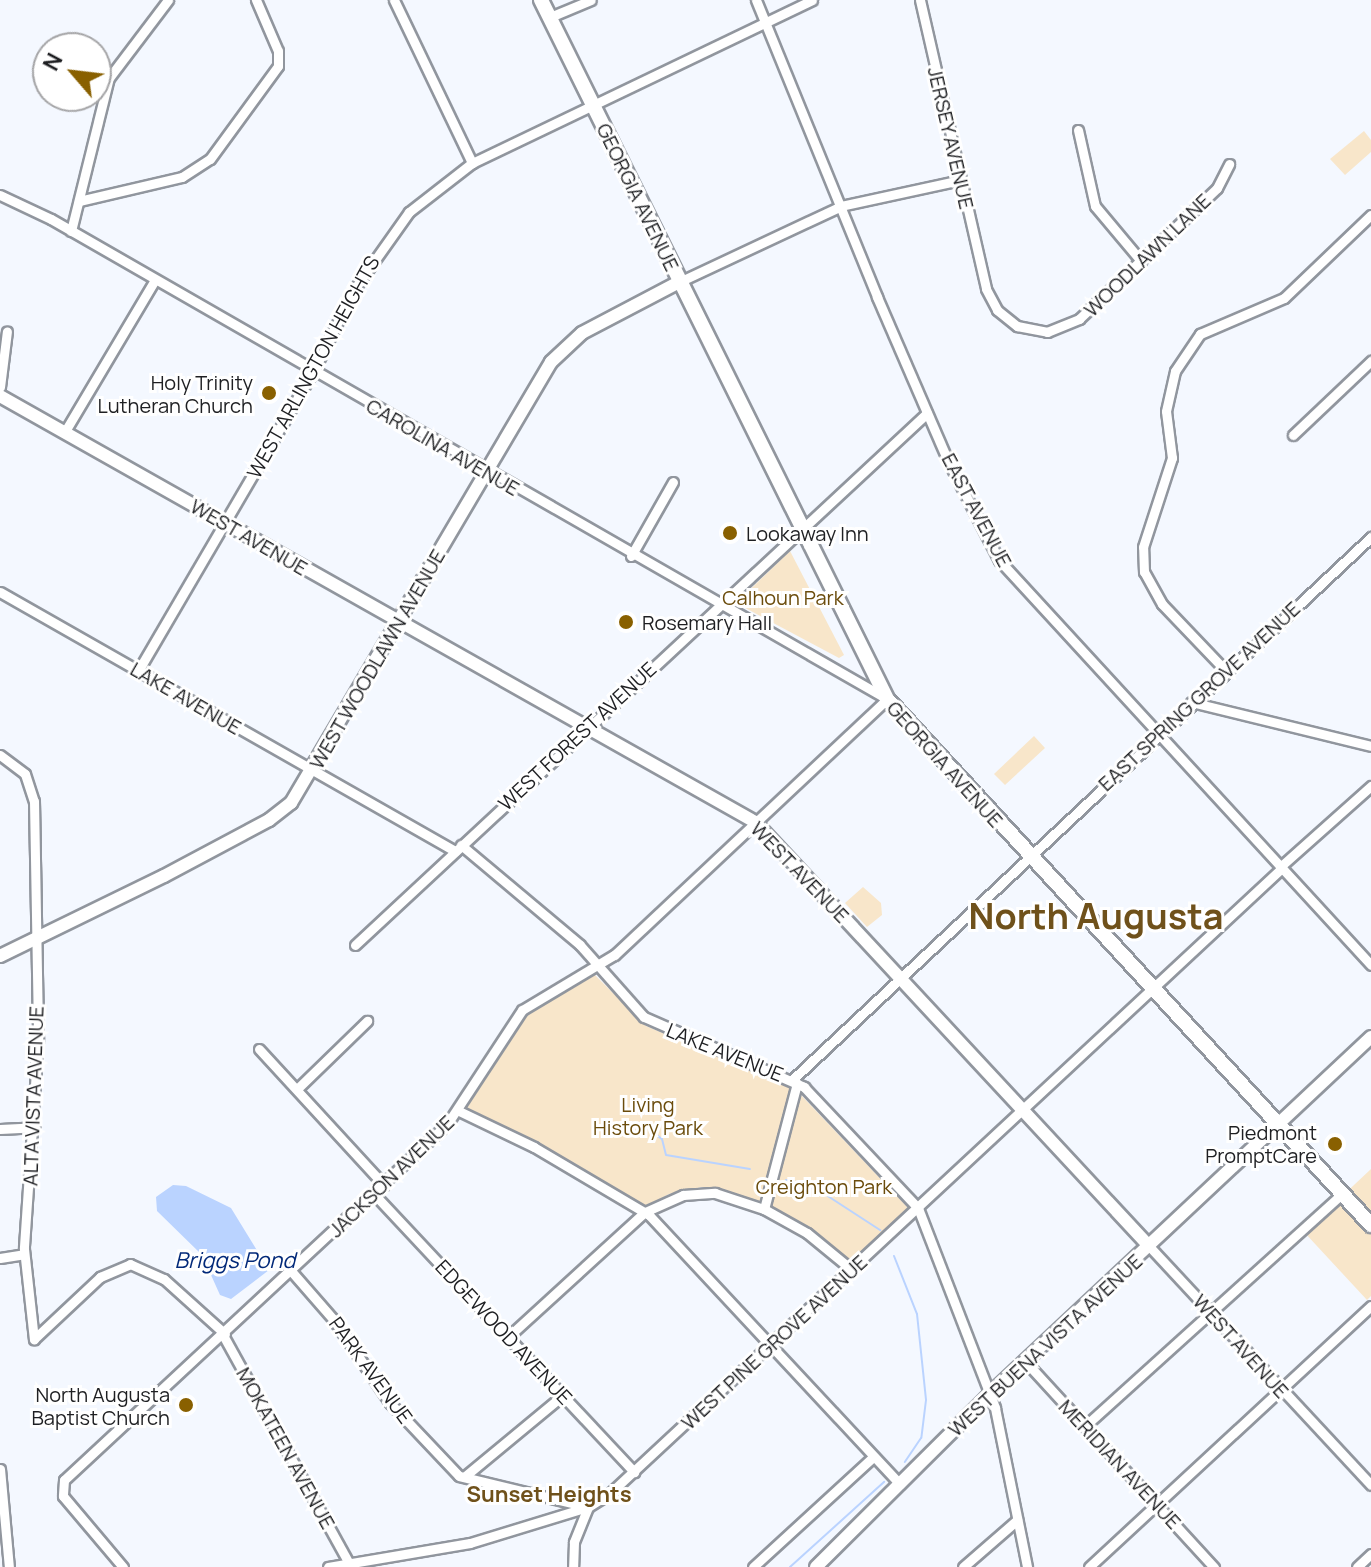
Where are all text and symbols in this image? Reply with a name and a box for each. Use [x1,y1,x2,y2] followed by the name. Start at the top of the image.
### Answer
[32,32,112,112] north arrow
[36,48,70,76] text: N
[923,64,979,212] street label: JERSEY AVENUE
[592,119,684,275] street label: GEORGIA AVENUE
[1079,189,1215,321] street label: WOODLAWN LANE
[242,251,384,483] street label: WEST ARLINGTON HEIGHTS
[98,370,253,417] place label: Holy Trinity Lutheran Church
[260,384,278,402] marker: Holy Trinity Lutheran Church
[362,393,524,501] street label: CAROLINA AVENUE
[937,449,1017,571] street label: EAST AVENUE
[186,494,312,580] street label: WEST AVENUE
[746,521,869,545] place label: Lookaway Inn
[721,524,739,542] marker: Lookaway Inn
[304,545,450,773] street label: WEST WOODLAWN AVENUE
[722,585,844,609] park label: Calhoun Park
[1093,596,1305,796] street label: EAST SPRING GROVE AVENUE
[642,610,772,634] place label: Rosemary Hall
[617,613,635,631] marker: Rosemary Hall
[493,656,661,816] street label: WEST FOREST AVENUE
[126,657,246,739] street label: LAKE AVENUE
[882,696,1008,832] street label: GEORGIA AVENUE
[746,816,854,928] street label: WEST AVENUE
[969,894,1223,938] district label: North Augusta
[18,1006,48,1186] street label: ALTA VISTA AVENUE
[663,1018,787,1086] street label: LAKE AVENUE
[593,1092,703,1139] park label: Living History Park
[323,1110,459,1242] street label: JACKSON AVENUE
[1205,1120,1317,1167] place label: Piedmont PromptCare
[1324,1133,1346,1155] marker: Piedmont PromptCare
[756,1174,892,1198] park label: Creighton Park
[175,1248,295,1274] water label: Briggs Pond
[676,1249,872,1435] street label: WEST PINE GROVE AVENUE
[943,1249,1147,1441] street label: WEST BUENA VISTA AVENUE
[431,1255,577,1409] street label: EDGEWOOD AVENUE
[1188,1289,1294,1403] street label: WEST AVENUE
[324,1312,418,1428] street label: PARK AVENUE
[232,1363,340,1533] street label: MOKATEEN AVENUE
[32,1382,170,1429] place label: North Augusta Baptist Church
[1054,1394,1186,1534] street label: MERIDIAN AVENUE
[177,1396,195,1414] marker: North Augusta Baptist Church
[466,1482,632,1508] district label: Sunset Heights

